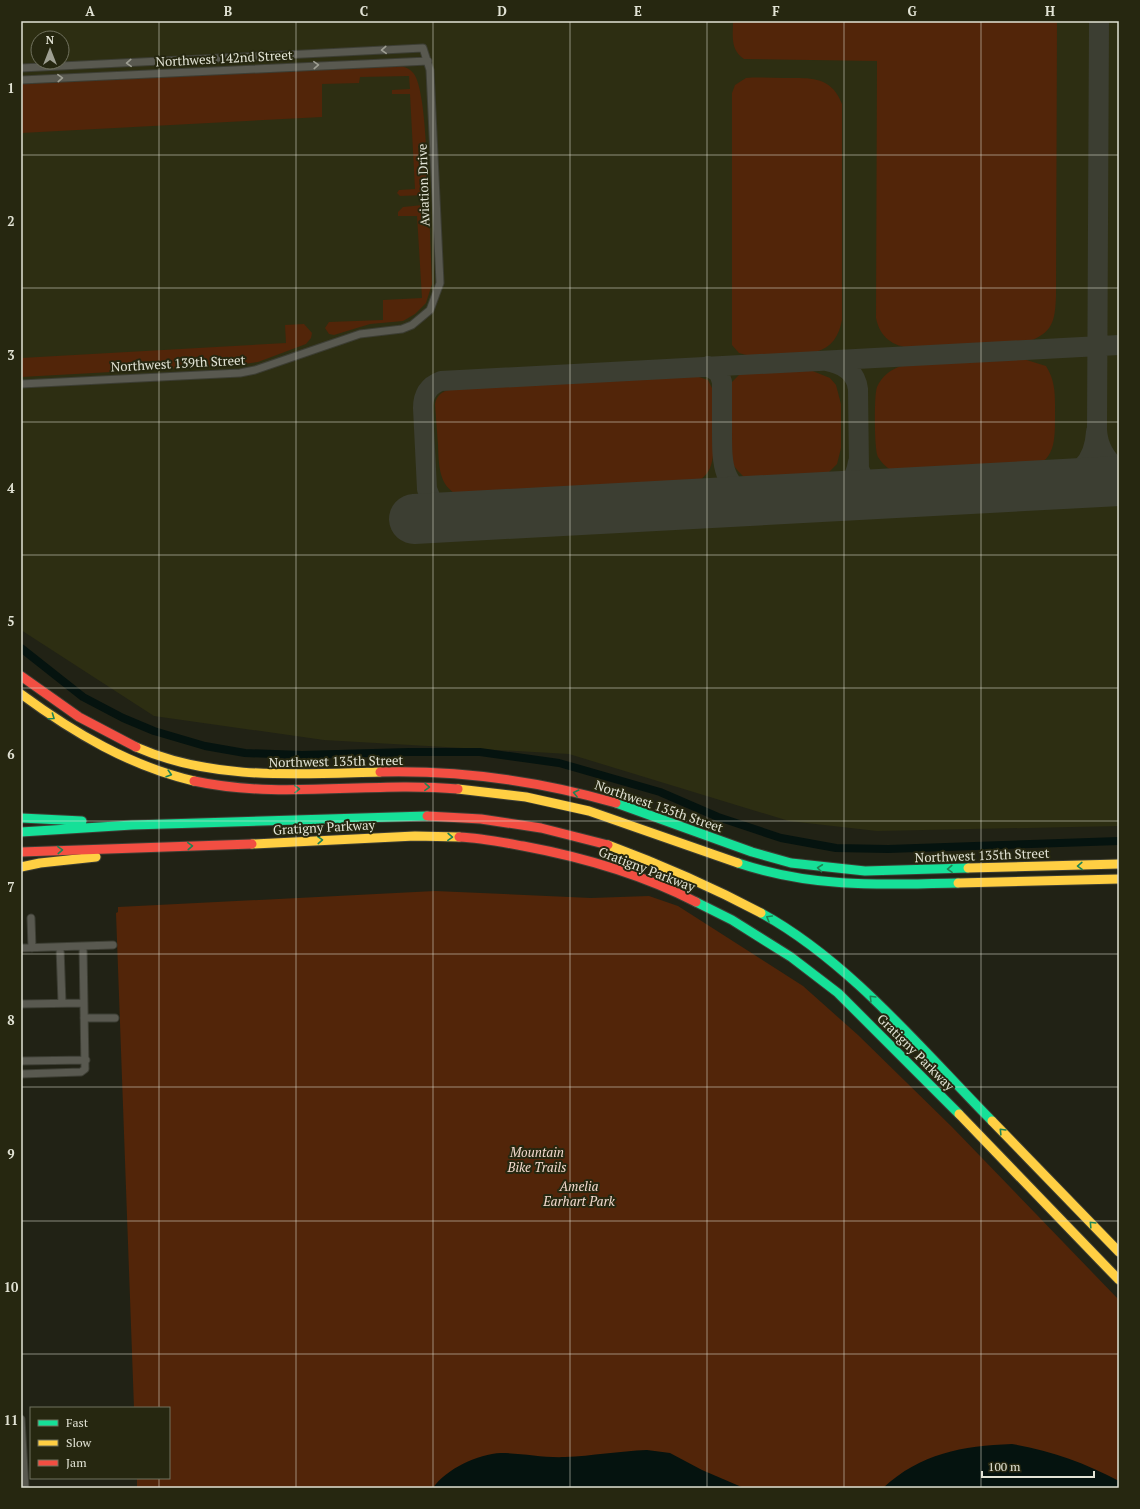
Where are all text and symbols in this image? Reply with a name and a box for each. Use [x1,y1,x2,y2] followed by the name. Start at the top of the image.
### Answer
[85,2,95,20] text: A
[224,2,232,20] text: B
[360,2,368,20] text: C
[497,2,507,20] text: D
[634,2,642,20] text: E
[772,2,780,20] text: F
[907,2,917,20] text: G
[1045,2,1055,20] text: H
[30,30,70,70] north arrow
[46,33,55,47] text: N
[155,45,293,71] street label: Northwest 142nd Street
[381,45,387,54] one-way arrow
[126,58,132,67] one-way arrow
[313,61,319,70] one-way arrow
[57,74,63,83] one-way arrow
[7,79,15,97] text: 1
[413,143,433,227] street label: Aviation Drive
[7,212,15,230] text: 2
[7,346,15,364] text: 3
[110,350,246,376] street label: Northwest 139th Street
[7,479,15,497] text: 4
[7,612,15,630] text: 5
[48,712,55,720] one-way arrow
[7,745,15,763] text: 6
[269,751,404,771] street label: Northwest 135th Street
[165,769,172,778] one-way arrow
[592,776,726,836] street label: Northwest 135th Street
[424,783,430,791] one-way arrow
[294,785,300,793] one-way arrow
[573,789,579,797] one-way arrow
[273,815,376,839] street label: Gratigny Parkway
[447,833,453,841] one-way arrow
[317,835,323,844] one-way arrow
[187,842,193,851] one-way arrow
[596,842,698,896] street label: Gratigny Parkway
[914,844,1050,866] street label: Northwest 135th Street
[57,845,63,854] one-way arrow
[1077,861,1083,870] one-way arrow
[817,863,823,872] one-way arrow
[947,865,953,873] one-way arrow
[7,878,15,896] text: 7
[766,916,773,923] one-way arrow
[869,995,877,1003] one-way arrow
[874,1010,959,1095] street label: Gratigny Parkway
[7,1011,15,1029] text: 8
[999,1128,1007,1136] one-way arrow
[507,1143,567,1176] park label: Mountain Bike Trails
[7,1145,15,1163] text: 9
[542,1177,616,1210] park label: Amelia Earhart Park
[1089,1221,1097,1229] one-way arrow
[4,1278,19,1296] text: 10
[30,1407,170,1479] legend
[4,1411,18,1429] text: 11
[66,1415,89,1430] text: Fast
[66,1435,92,1450] text: Slow
[982,1453,1094,1479] scale bar
[66,1455,87,1470] text: Jam
[988,1459,1021,1474] text: 100 m

